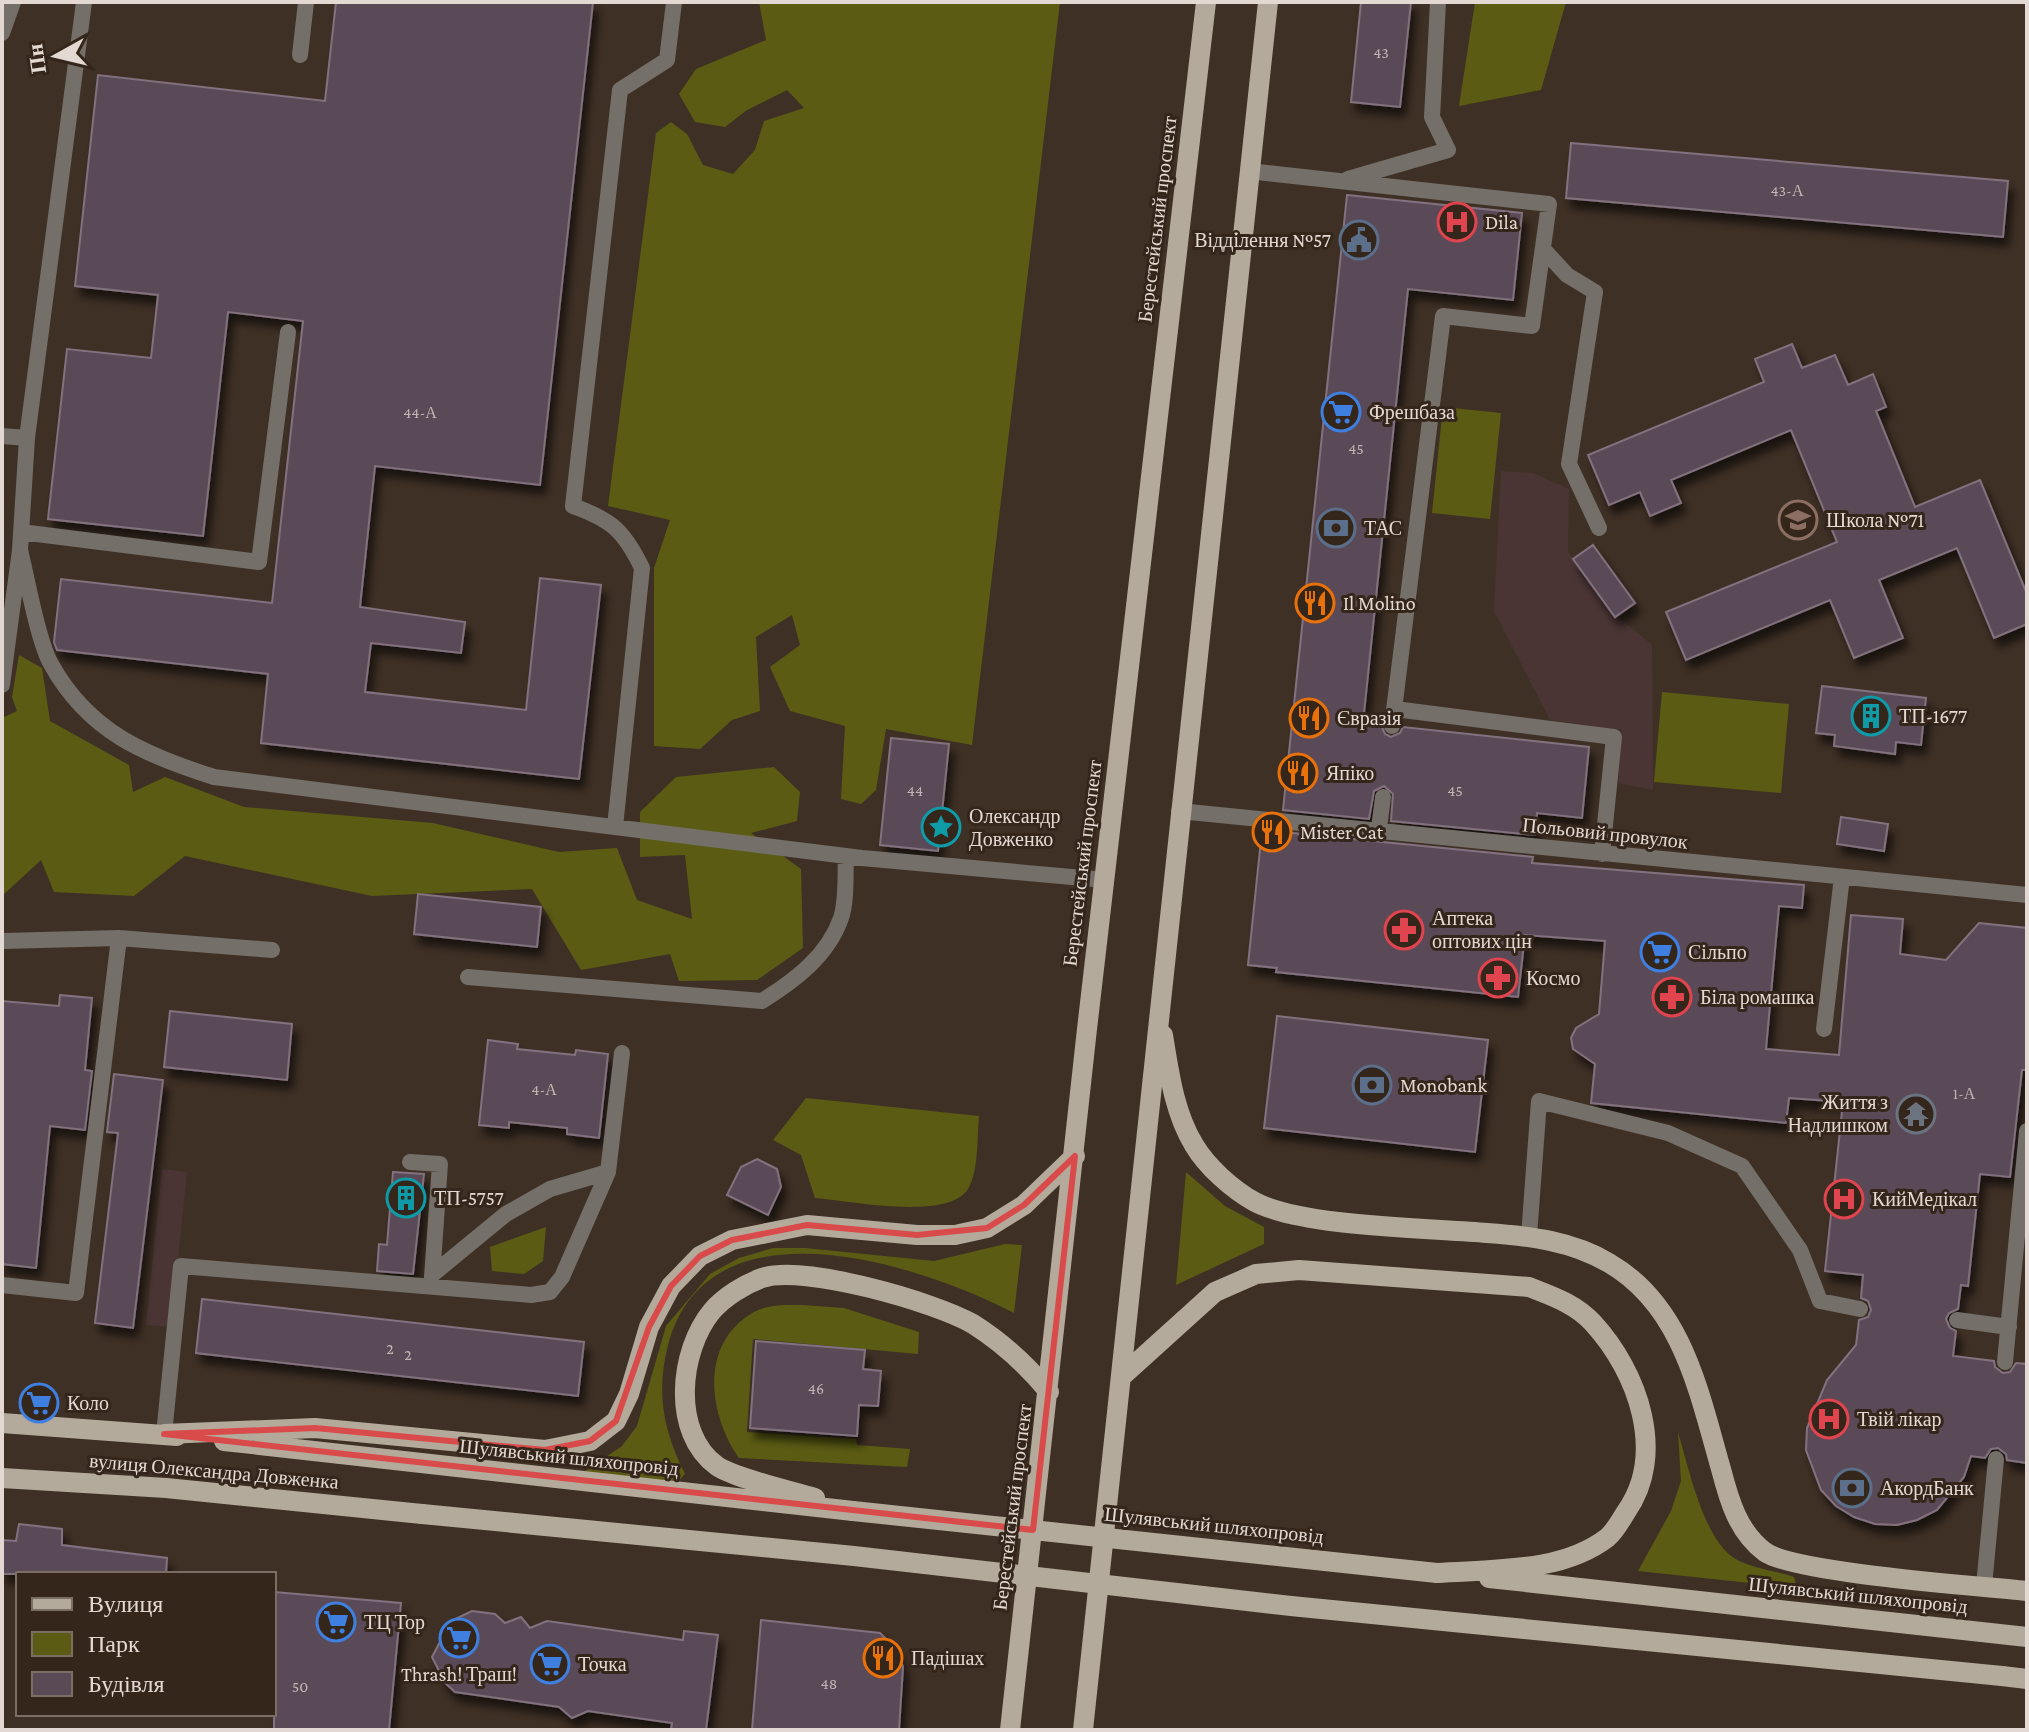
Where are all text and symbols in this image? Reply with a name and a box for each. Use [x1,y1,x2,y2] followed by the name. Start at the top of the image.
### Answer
[16,16,96,96] north arrow
[22,42,51,75] text: Пн
[1373,44,1389,61] house number: 43
[1133,114,1182,324] street label: Берестейський проспект
[1771,182,1804,199] house number: 43-А
[1436,201,1478,243] hospital icon: Dila
[1485,211,1518,233] place label: Dila
[1338,219,1380,261] public building icon: Відділення №57
[1194,229,1331,252] place label: Відділення №57
[1320,391,1362,433] supermarket icon: Фрешбаза
[1369,401,1455,424] place label: Фрешбаза
[403,404,437,421] house number: 44-А
[1348,440,1364,457] house number: 45
[1777,499,1819,541] school or university icon: Школа №71
[1315,507,1357,549] bank icon: ТАС
[1826,509,1924,531] place label: Школа №71
[1364,517,1402,539] place label: ТАС
[1294,582,1336,624] restaurant icon: Il Molino
[1343,592,1416,614] place label: Il Molino
[1850,695,1892,737] building icon: ТП-1677
[1288,697,1330,739] restaurant icon: Євразія
[1899,705,1967,727] place label: ТП-1677
[1337,707,1401,730] place label: Євразія
[1277,752,1319,794] restaurant icon: Япіко
[1058,758,1107,968] street label: Берестейський проспект
[1326,762,1374,784] place label: Япіко
[907,782,923,799] house number: 44
[1447,782,1463,799] house number: 45
[969,805,1060,851] place label: Олександр Довженко
[920,806,962,848] place icon: Олександр Довженко
[1251,811,1293,853] restaurant icon: Mister Cat
[1521,813,1689,854] street label: Польовий провулок
[1300,821,1384,843] place label: Mister Cat
[1432,907,1532,953] place label: Аптека оптових цін
[1383,909,1425,951] pharmacy icon: Аптека оптових цін
[1639,931,1681,973] supermarket icon: Сільпо
[1688,941,1747,963] place label: Сільпо
[1477,957,1519,999] pharmacy icon: Космо
[1526,967,1580,989] place label: Космо
[1651,976,1693,1018] pharmacy icon: Біла ромашка
[1700,986,1814,1009] place label: Біла ромашка
[1351,1064,1393,1106] bank icon: Monobank
[1400,1074,1487,1096] place label: Monobank
[531,1081,557,1098] house number: 4-А
[1953,1085,1976,1102] house number: 1-А
[1787,1091,1888,1137] place label: Життя з Надлишком
[1895,1093,1937,1135] temple icon: Життя з Надлишком
[385,1177,427,1219] building icon: ТП-5757
[1823,1178,1865,1220] hospital icon: КийМедікал
[434,1187,504,1209] place label: ТП-5757
[1872,1188,1977,1211] place label: КийМедікал
[386,1340,394,1357] house number: 2
[404,1346,412,1363] house number: 2
[808,1380,824,1397] house number: 46
[18,1382,60,1424] supermarket icon: Коло
[67,1392,109,1414] place label: Коло
[1808,1398,1850,1440] hospital icon: Твій лікар
[988,1402,1037,1612] street label: Берестейський проспект
[1857,1408,1942,1431] place label: Твій лікар
[458,1435,680,1480] street label: Шулявський шляхопровід
[88,1449,340,1494] street label: вулиця Олександра Довженка
[1831,1467,1873,1509] bank icon: АкордБанк
[1880,1477,1974,1500] place label: АкордБанк
[1103,1503,1325,1548] street label: Шулявський шляхопровід
[16,1572,276,1716] legend
[1747,1573,1969,1618] street label: Шулявський шляхопровід
[88,1590,163,1617] text: Вулиця
[315,1601,357,1643] supermarket icon: ТЦ Тор
[364,1611,425,1634] place label: ТЦ Тор
[438,1617,480,1659] supermarket icon: Thrash! Траш!
[88,1630,140,1657] text: Парк
[862,1637,904,1679] restaurant icon: Падішах
[529,1643,571,1685] supermarket icon: Точка
[911,1647,984,1670] place label: Падішах
[578,1653,627,1675] place label: Точка
[401,1663,517,1686] place label: Thrash! Траш!
[88,1670,165,1697] text: Будівля
[821,1675,837,1692] house number: 48
[292,1678,308,1695] house number: 50

